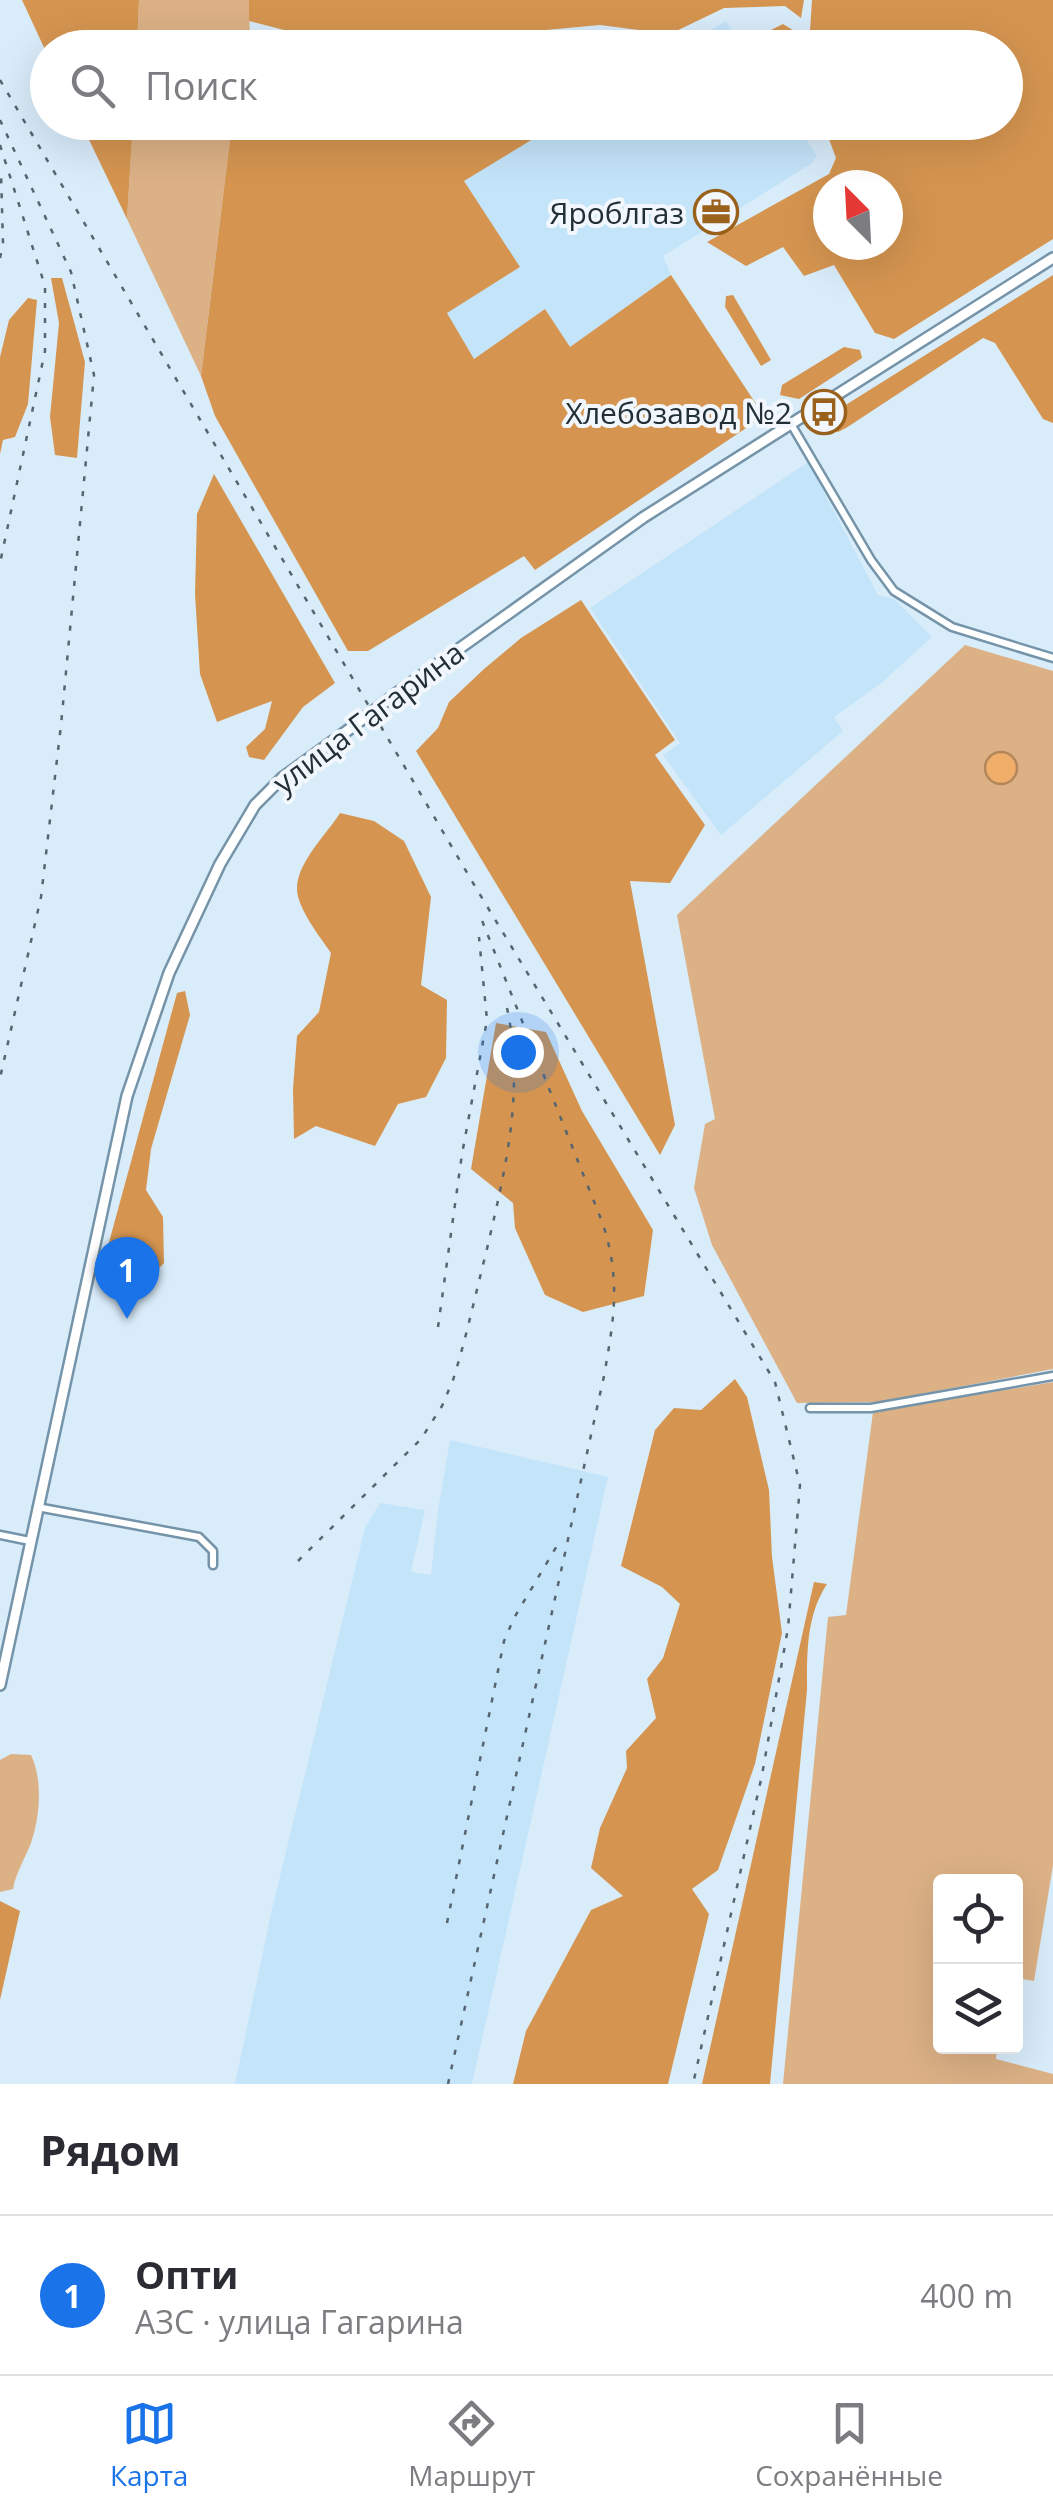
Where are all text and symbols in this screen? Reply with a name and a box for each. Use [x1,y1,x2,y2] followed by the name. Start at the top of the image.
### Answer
[30,30,1023,140] search box
[65,58,120,113] icon: search
[145,59,258,111] text: Поиск
[813,170,903,260] north arrow
[693,189,739,235] office icon: Яроблгаз
[550,192,684,233] place label: Яроблгаз
[801,389,847,435] bus stop icon: Хлебозавод №2
[566,392,792,433] place label: Хлебозавод №2
[264,632,472,802] street label: улица Гагарина
[493,1027,544,1078] your location
[94,1236,160,1319] pin: 1
[933,1874,1023,2054] map controls
[933,1874,1023,1964] button: locate
[933,1964,1023,2054] button: layers
[40,2121,181,2178] text: Рядом
[135,2248,238,2300] text: Опти
[63,2274,82,2317] text: 1
[920,2274,1013,2317] text: 400 m
[135,2300,464,2343] text: АЗС · улица Гагарина
[110,2396,188,2494] tab: Карта
[408,2396,535,2494] tab: Маршрут
[755,2396,943,2494] tab: Сохранённые

